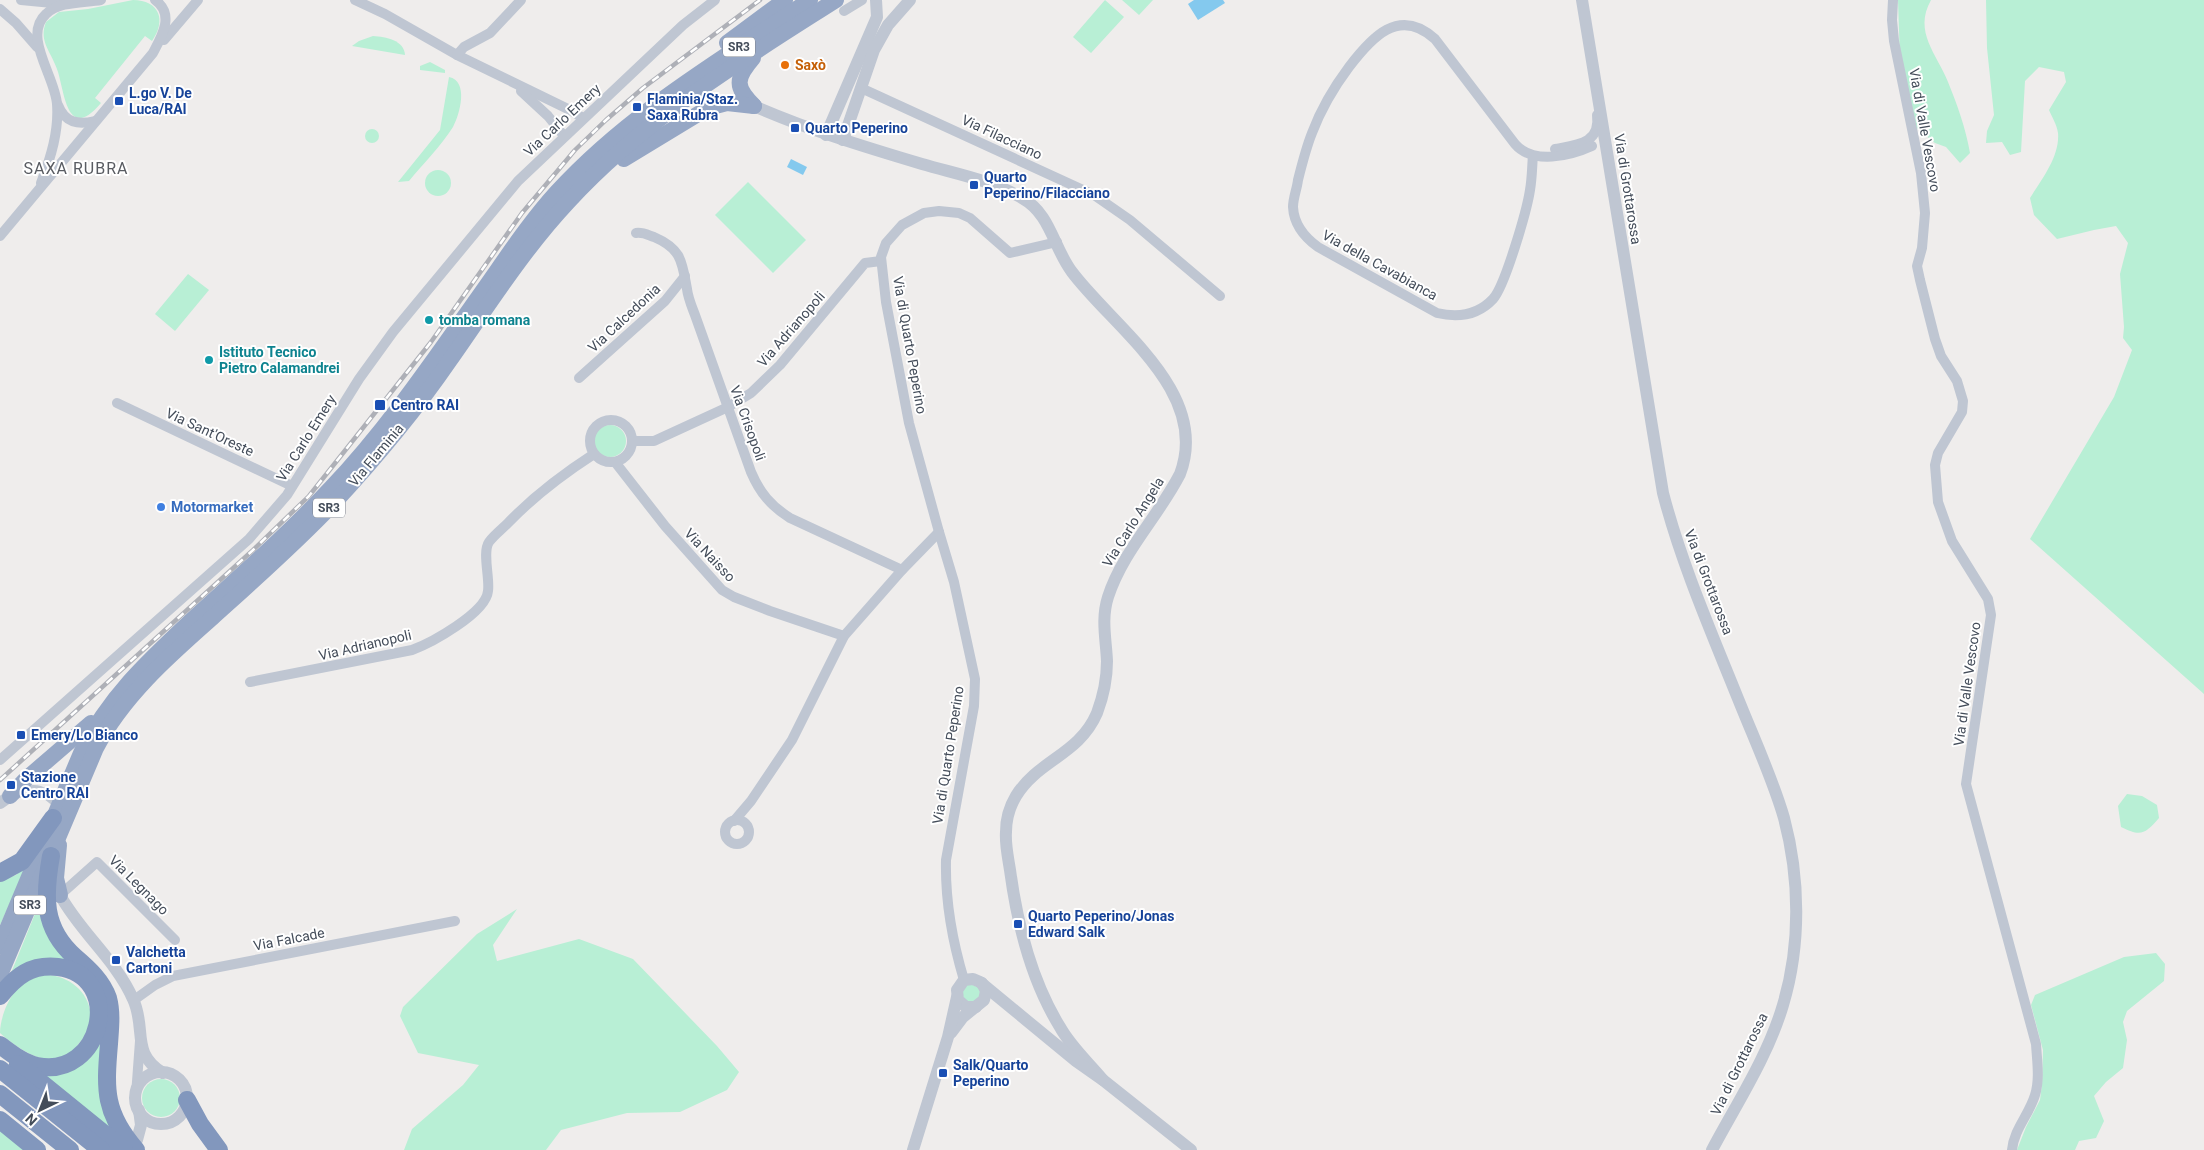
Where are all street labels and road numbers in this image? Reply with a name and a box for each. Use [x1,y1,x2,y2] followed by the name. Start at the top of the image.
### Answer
[723,38,755,56] road number: SR3
[1906,67,1944,193] street label: Via di Valle Vescovo
[520,80,604,160] street label: Via Carlo Emery
[959,111,1045,163] street label: Via Filacciano
[1611,133,1645,245] street label: Via di Grottarossa
[1320,227,1440,303] street label: Via della Cavabianca
[890,275,930,415] street label: Via di Quarto Peperino
[585,280,663,356] street label: Via Calcedonia
[754,288,828,370] street label: Via Adrianopoli
[727,383,769,463] street label: Via Crisopoli
[273,392,339,484] street label: Via Carlo Emery
[164,405,256,459] street label: Via Sant'Oreste
[345,421,407,489] street label: Via Flaminia
[1099,474,1167,570] street label: Via Carlo Angela
[313,498,345,518] road number: SR3
[681,525,739,585] street label: Via Naisso
[1682,527,1736,637] street label: Via di Grottarossa
[1950,621,1984,747] street label: Via di Valle Vescovo
[317,627,413,663] street label: Via Adrianopoli
[929,685,967,825] street label: Via di Quarto Peperino
[106,852,172,918] street label: Via Legnago
[14,896,46,914] road number: SR3
[252,924,326,954] street label: Via Falcade
[1707,1010,1771,1118] street label: Via di Grottarossa

